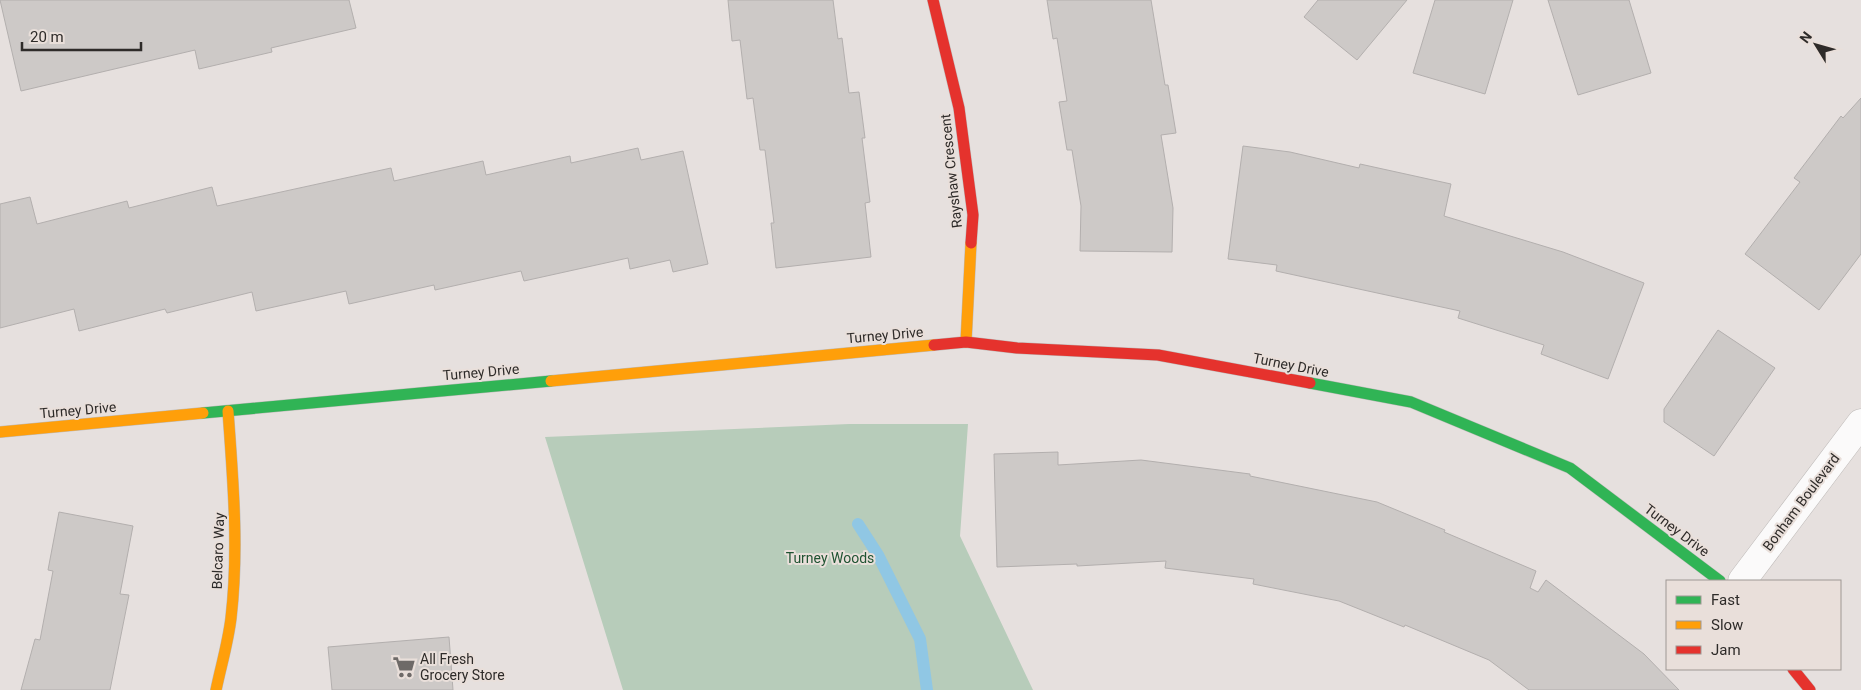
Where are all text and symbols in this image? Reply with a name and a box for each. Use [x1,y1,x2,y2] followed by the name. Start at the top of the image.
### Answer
[22,20,141,52] scale bar
[1791,20,1841,70] north arrow
[30,28,64,46] text: 20 m
[1796,28,1815,46] text: N
[937,113,965,229] street label: Rayshaw Crescent
[846,324,924,346] street label: Turney Drive
[1252,350,1330,380] street label: Turney Drive
[442,361,520,383] street label: Turney Drive
[39,399,117,421] street label: Turney Drive
[1759,450,1843,554] street label: Bonham Boulevard
[1642,501,1712,559] street label: Turney Drive
[209,512,227,590] street label: Belcaro Way
[786,550,874,566] park label: Turney Woods
[1666,580,1841,670] legend
[1711,591,1740,609] text: Fast
[1711,616,1743,634] text: Slow
[1711,641,1741,659] text: Jam
[420,651,505,683] place label: All Fresh Grocery Store
[391,654,417,680] supermarket icon: All Fresh Grocery Store

